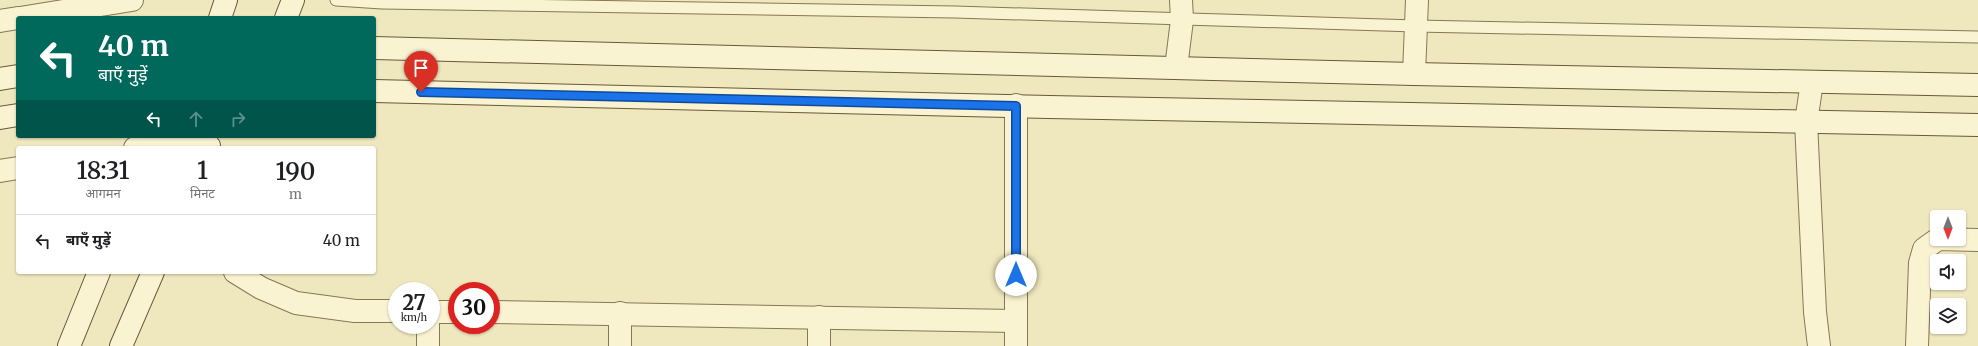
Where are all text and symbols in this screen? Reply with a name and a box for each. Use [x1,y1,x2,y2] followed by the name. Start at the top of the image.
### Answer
[98,28,169,64] text: 40 m
[32,32,84,84] icon: left
[404,51,438,92] pin
[410,57,432,79] icon: arrive
[98,63,148,86] text: बाएँ मुड़ें
[143,108,165,130] icon: left
[185,108,207,130] icon: ahead
[227,108,249,130] icon: right
[76,155,130,186] text: 18:31
[197,155,208,186] text: 1
[275,156,316,187] text: 190
[85,185,121,202] text: आगमन
[190,185,215,202] text: मिनट
[289,186,302,203] text: m
[1930,210,1966,246] north arrow
[1930,210,1966,334] map controls
[32,230,54,252] icon: left
[66,230,111,249] text: बाएँ मुड़ें
[323,231,360,250] text: 40 m
[995,254,1037,296] position arrow
[1930,254,1966,290] button: sound
[448,282,500,334] speed limit sign: 30
[402,290,426,315] text: 27
[1930,298,1966,334] button: layers
[401,311,427,324] text: km/h

